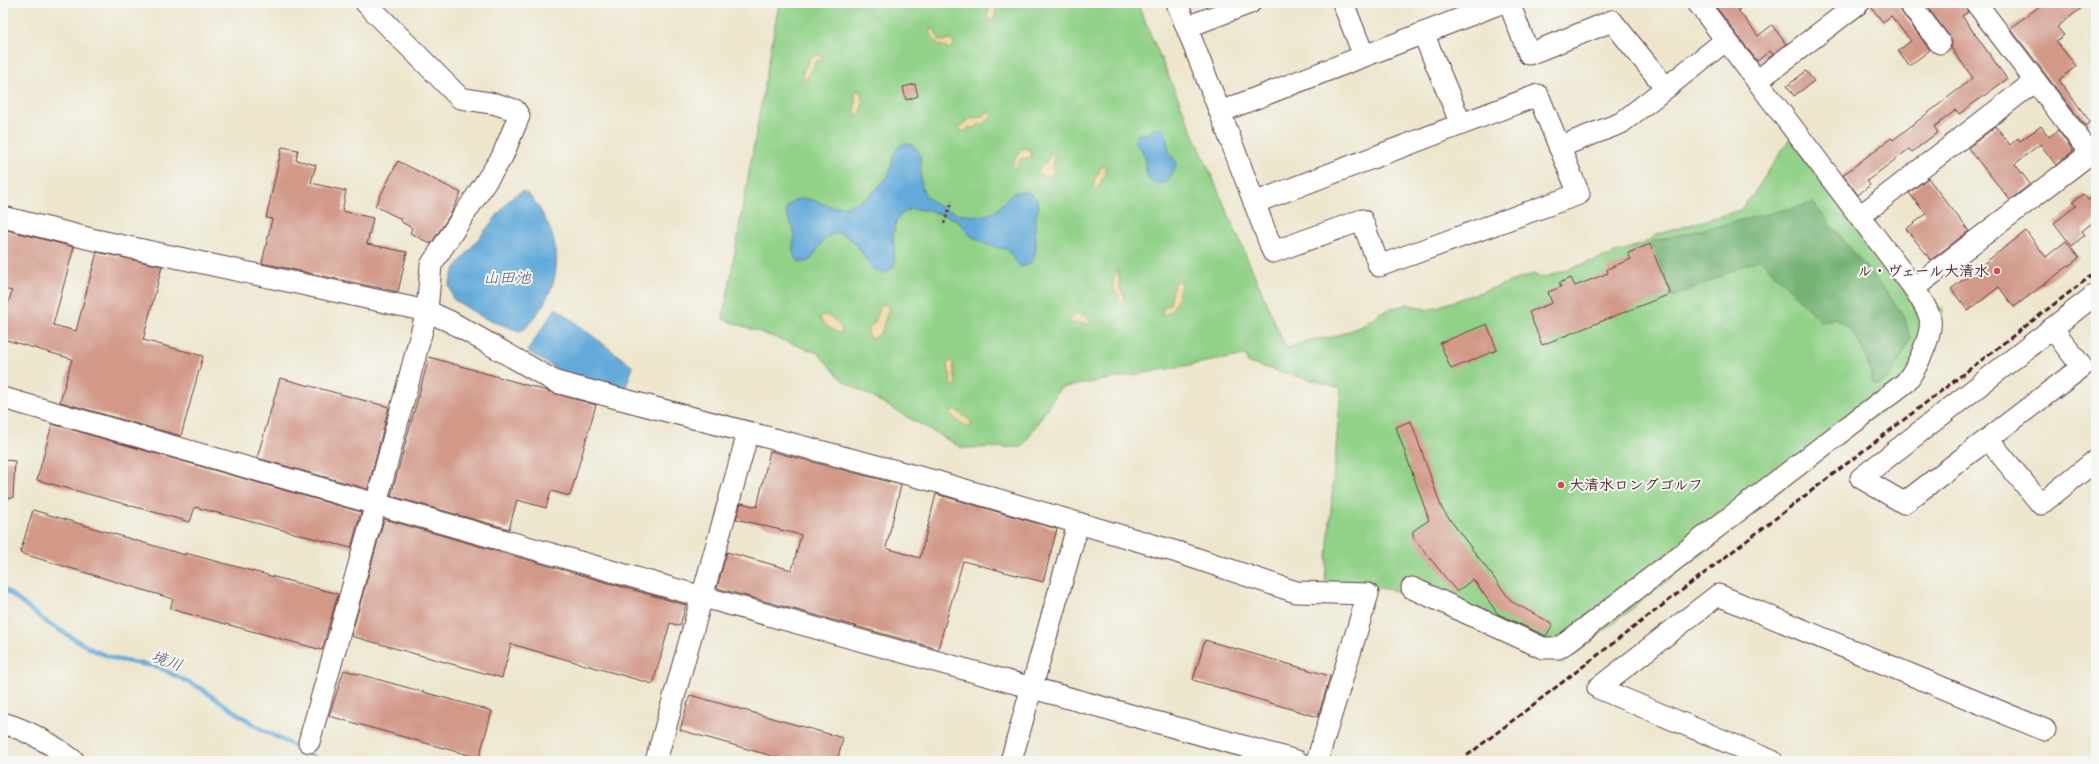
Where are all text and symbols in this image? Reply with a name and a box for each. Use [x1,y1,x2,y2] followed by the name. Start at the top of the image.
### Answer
[1857,262,1989,284] place label: ル・ヴェール大清水
[1992,266,2002,276] marker: ル・ヴェール大清水
[483,268,532,291] water label: 山田池
[1569,476,1703,498] place label: 大清水ロングゴルフ
[1556,480,1566,490] marker: 大清水ロングゴルフ
[147,646,185,679] water label: 境川

